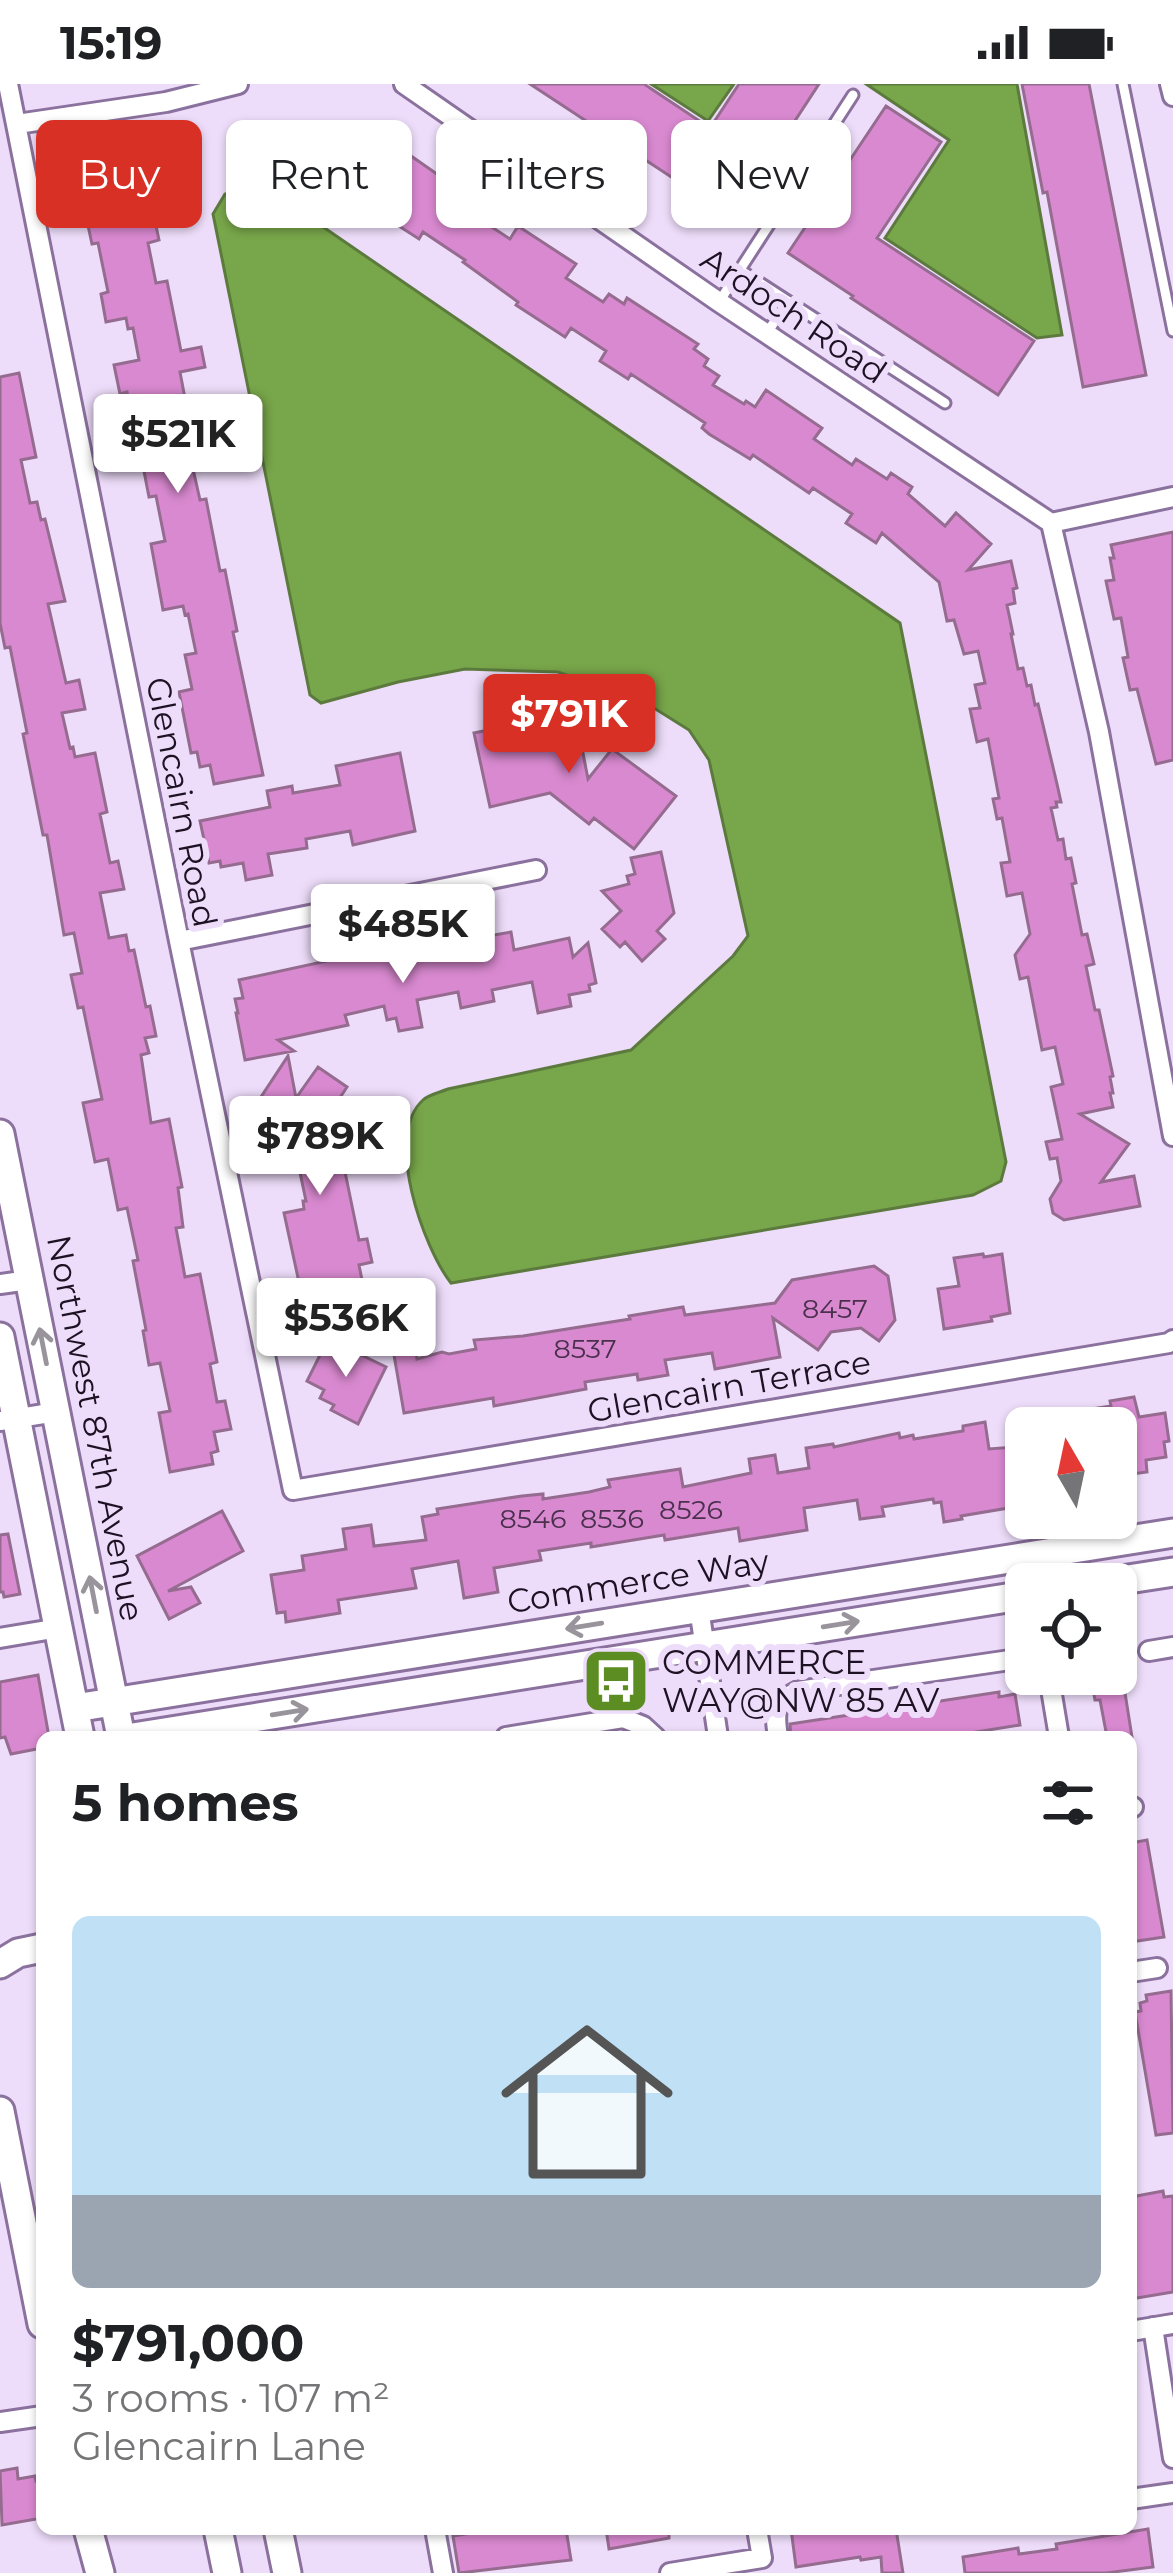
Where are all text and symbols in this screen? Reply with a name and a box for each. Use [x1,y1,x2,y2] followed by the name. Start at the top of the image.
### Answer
[60,15,163,70] text: 15:19
[36,120,202,228] chip: Buy
[226,120,412,228] chip: Rent
[436,120,647,228] chip: Filters
[671,120,851,228] chip: New
[694,238,894,392] street label: Ardoch Road
[94,394,262,496] pin: $521K
[120,409,236,457] text: $521K
[138,674,226,930] street label: Glencairn Road
[485,674,653,776] pin: $791K
[510,689,628,737] text: $791K
[319,884,487,986] pin: $485K
[338,899,468,947] text: $485K
[236,1096,404,1198] pin: $789K
[256,1111,384,1159] text: $789K
[39,1232,153,1624] street label: Northwest 87th Avenue
[262,1278,430,1380] pin: $536K
[802,1292,868,1325] house number: 8457
[284,1293,408,1341] text: $536K
[30,1327,53,1365] one-way arrow
[553,1332,617,1365] house number: 8537
[584,1341,874,1431] street label: Glencairn Terrace
[1005,1407,1137,1539] north arrow
[1005,1407,1137,1695] map controls
[659,1493,723,1526] house number: 8526
[500,1502,566,1535] house number: 8546
[580,1502,644,1535] house number: 8536
[504,1541,772,1621] street label: Commerce Way
[1005,1563,1137,1695] button: locate
[80,1576,103,1614] one-way arrow
[821,1612,860,1635] one-way arrow
[565,1615,604,1638] one-way arrow
[662,1642,939,1720] place label: COMMERCE WAY@NW 85 AV
[581,1646,651,1716] bus stop icon: COMMERCE WAY@NW 85 AV
[270,1700,309,1723] one-way arrow
[1035,1770,1101,1836] icon: filters
[72,1772,299,1834] text: 5 homes
[479,1994,695,2210] icon: home
[72,2312,305,2374] text: $791,000
[72,2374,390,2422] text: 3 rooms · 107 m²
[72,2422,366,2470] text: Glencairn Lane

